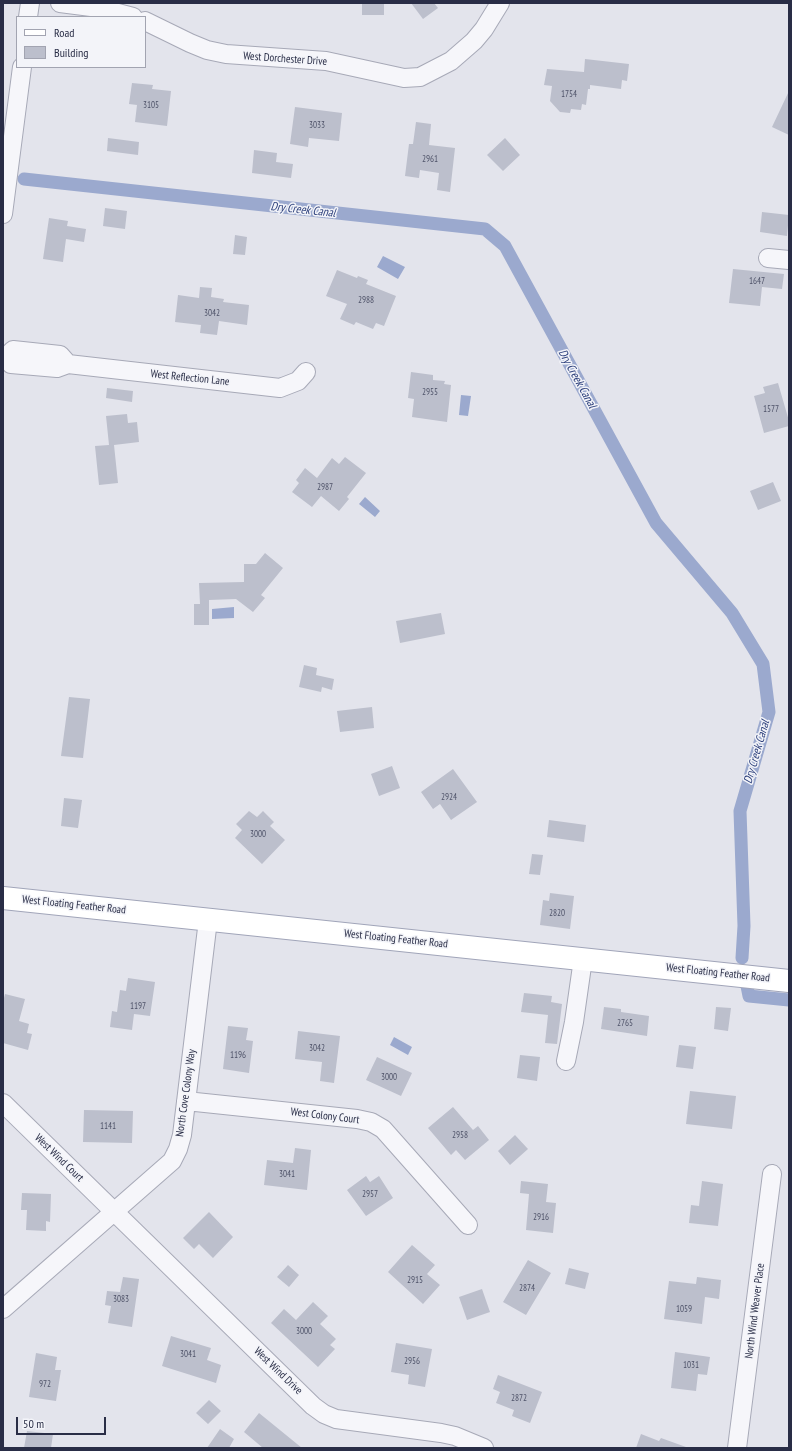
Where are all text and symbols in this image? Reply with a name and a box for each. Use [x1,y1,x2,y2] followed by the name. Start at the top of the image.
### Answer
[16,16,146,68] legend
[54,25,74,40] text: Road
[54,45,89,60] text: Building
[243,49,327,69] street label: West Dorchester Drive
[561,89,577,99] house number: 1754
[143,100,159,110] house number: 3105
[309,120,325,130] house number: 3033
[422,154,438,164] house number: 2961
[270,199,336,221] water label: Dry Creek Canal
[749,276,765,286] house number: 1647
[358,295,374,305] house number: 2988
[204,308,220,318] house number: 3042
[555,347,599,411] water label: Dry Creek Canal
[150,367,230,389] street label: West Reflection Lane
[422,387,438,397] house number: 2955
[763,404,779,414] house number: 1577
[317,482,333,492] house number: 2987
[741,719,773,785] water label: Dry Creek Canal
[441,792,457,802] house number: 2924
[250,829,266,839] house number: 3000
[21,893,127,917] street label: West Floating Feather Road
[549,908,565,918] house number: 2820
[343,927,449,951] street label: West Floating Feather Road
[665,961,771,985] street label: West Floating Feather Road
[130,1001,146,1011] house number: 1197
[617,1018,633,1028] house number: 2765
[309,1043,325,1053] house number: 3042
[173,1048,199,1138] street label: North Cove Colony Way
[230,1050,246,1060] house number: 1196
[381,1072,397,1082] house number: 3000
[290,1105,360,1127] street label: West Colony Court
[100,1121,116,1131] house number: 1141
[452,1130,468,1140] house number: 2958
[32,1131,86,1185] street label: West Wind Court
[279,1169,295,1179] house number: 3041
[362,1189,378,1199] house number: 2957
[533,1212,549,1222] house number: 2916
[743,1262,767,1360] street label: North Wind Weaver Place
[407,1275,423,1285] house number: 2915
[519,1283,535,1293] house number: 2874
[113,1294,129,1304] house number: 3083
[676,1304,692,1314] house number: 1059
[296,1326,312,1336] house number: 3000
[251,1345,305,1397] street label: West Wind Drive
[180,1349,196,1359] house number: 3041
[404,1356,420,1366] house number: 2956
[683,1360,699,1370] house number: 1031
[39,1379,51,1389] house number: 972
[511,1393,527,1403] house number: 2872
[18,1409,108,1435] scale bar
[23,1416,44,1431] text: 50 m

